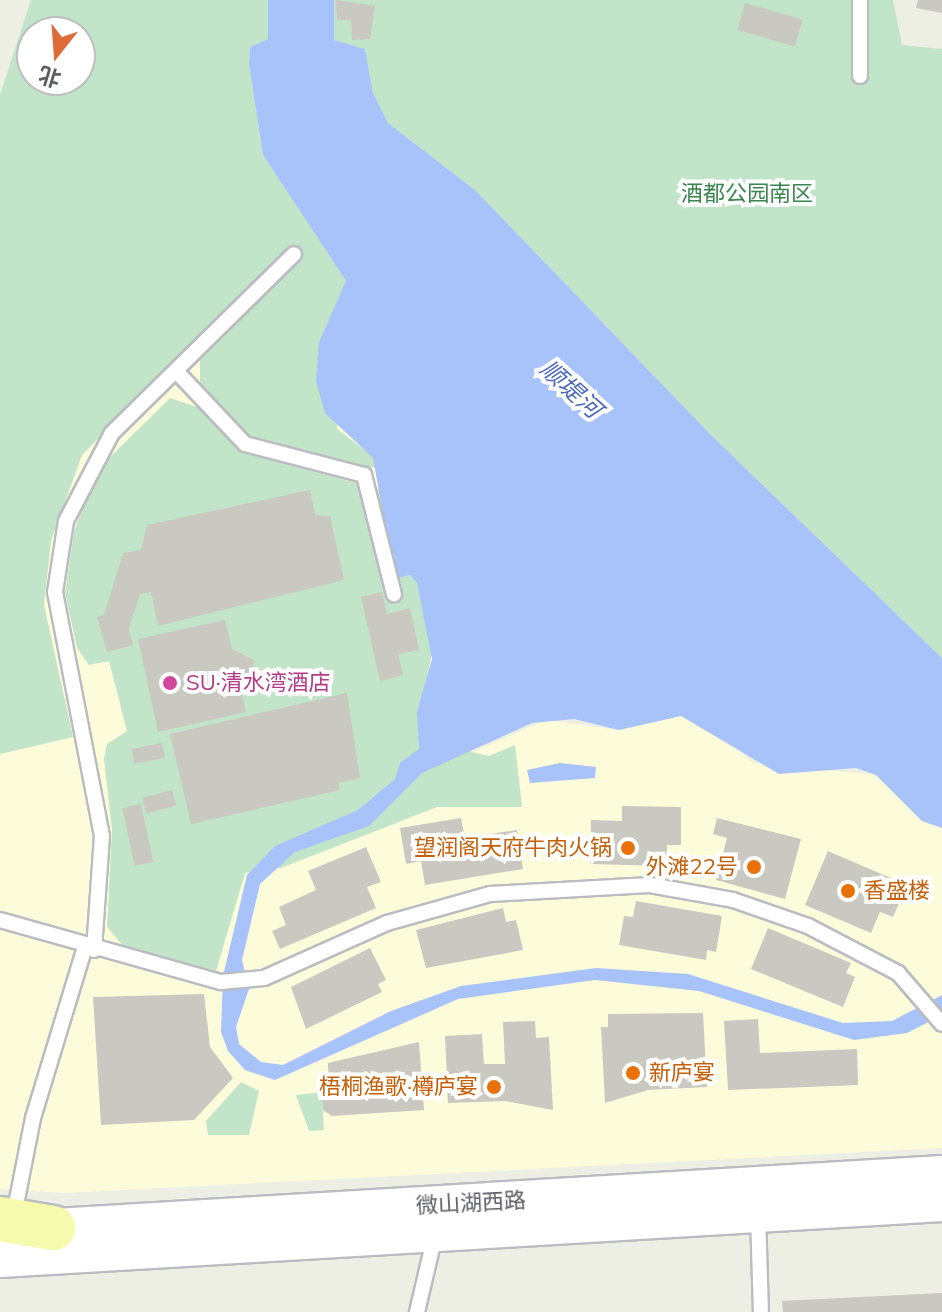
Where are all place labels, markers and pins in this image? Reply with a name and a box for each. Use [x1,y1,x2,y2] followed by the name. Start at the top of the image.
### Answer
[186,670,331,696] place label: SU·清水湾酒店
[161,674,179,692] marker: SU·清水湾酒店
[414,835,612,861] place label: 望润阁天府牛肉火锅
[619,839,637,857] marker: 望润阁天府牛肉火锅
[646,854,738,880] place label: 外滩22号
[745,858,763,876] marker: 外滩22号
[864,878,930,904] place label: 香盛楼
[839,882,857,900] marker: 香盛楼
[649,1060,715,1086] place label: 新庐宴
[624,1064,642,1082] marker: 新庐宴
[319,1074,478,1100] place label: 梧桐渔歌·樽庐宴
[485,1078,503,1096] marker: 梧桐渔歌·樽庐宴

